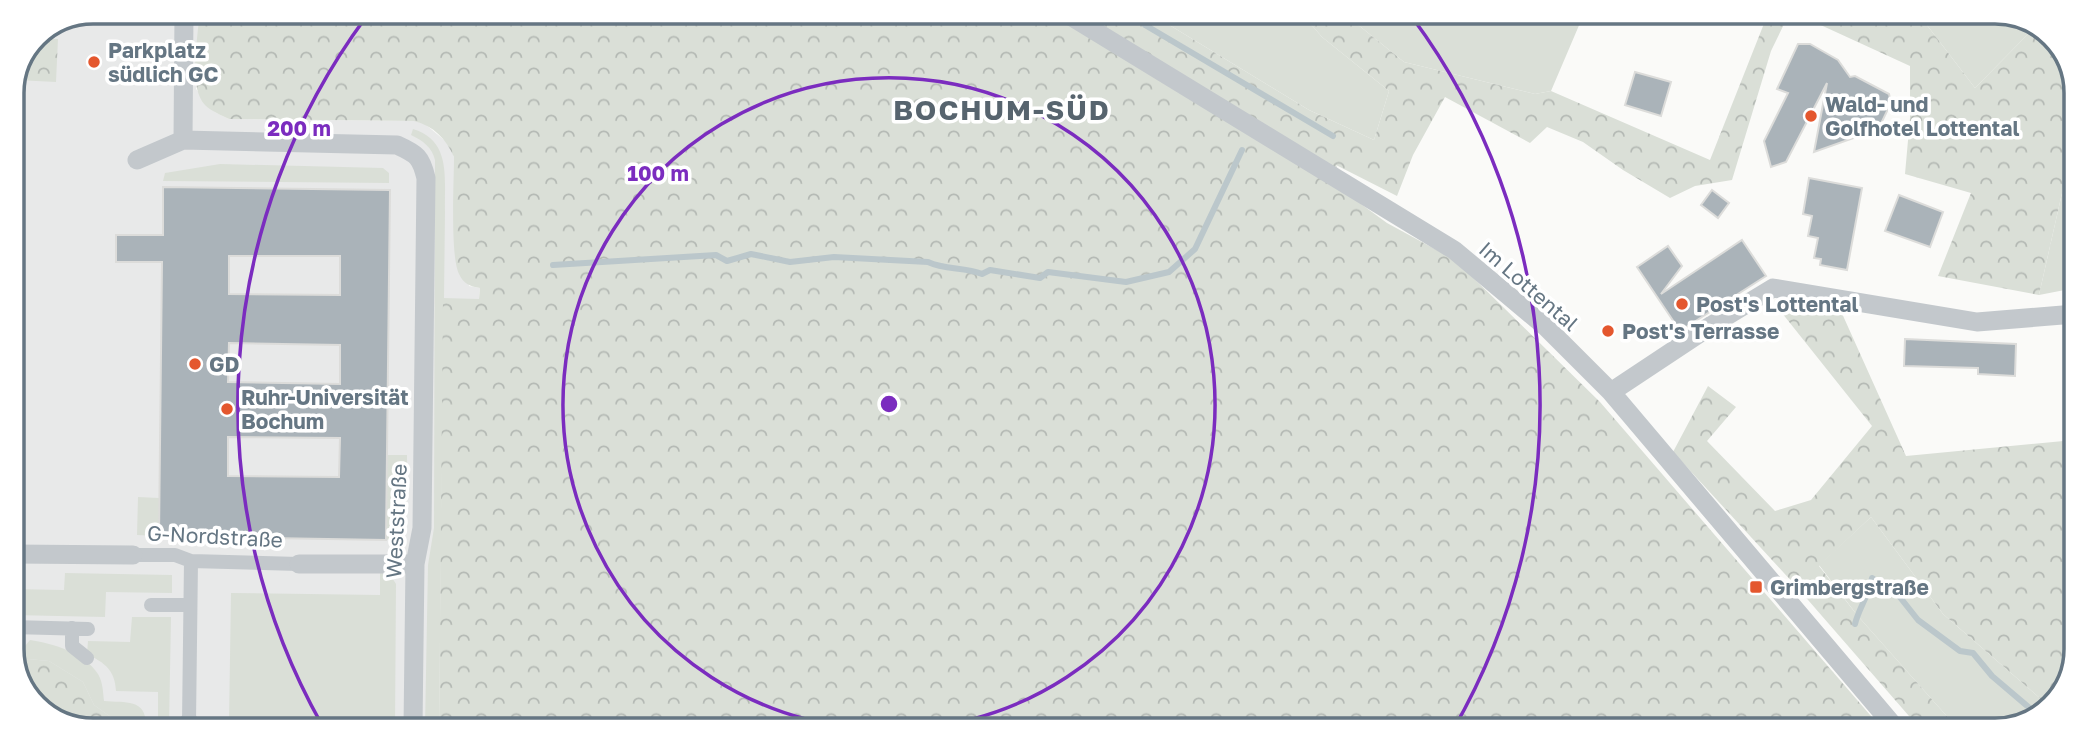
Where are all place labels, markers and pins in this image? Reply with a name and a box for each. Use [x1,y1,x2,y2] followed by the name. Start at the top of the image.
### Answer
[108,37,218,87] place label: Parkplatz südlich GC
[86,54,102,70] marker: Parkplatz südlich GC
[1825,91,2019,141] place label: Wald- und Golfhotel Lottental
[1803,108,1819,124] marker: Wald- und Golfhotel Lottental
[1696,291,1859,317] place label: Post's Lottental
[1674,296,1690,312] marker: Post's Lottental
[1622,318,1779,344] place label: Post's Terrasse
[1600,323,1616,339] marker: Post's Terrasse
[209,351,239,377] place label: GD
[187,356,203,372] marker: GD
[241,384,409,434] place label: Ruhr-Universität Bochum
[877,392,901,416] centre of rings
[219,401,235,417] marker: Ruhr-Universität Bochum
[1770,574,1929,600] place label: Grimbergstraße
[1748,579,1764,595] marker: Grimbergstraße

